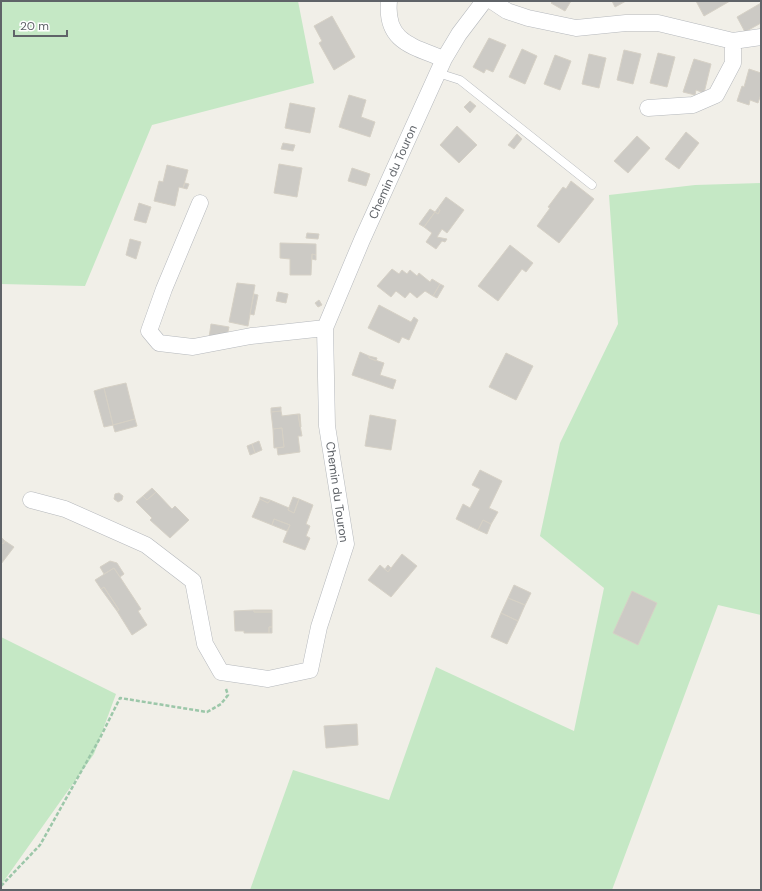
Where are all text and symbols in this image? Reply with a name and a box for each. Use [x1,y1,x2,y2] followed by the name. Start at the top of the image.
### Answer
[14,12,67,38] scale bar
[20,18,49,34] text: 20 m
[365,122,421,222] street label: Chemin du Touron
[322,441,352,543] street label: Chemin du Touron

